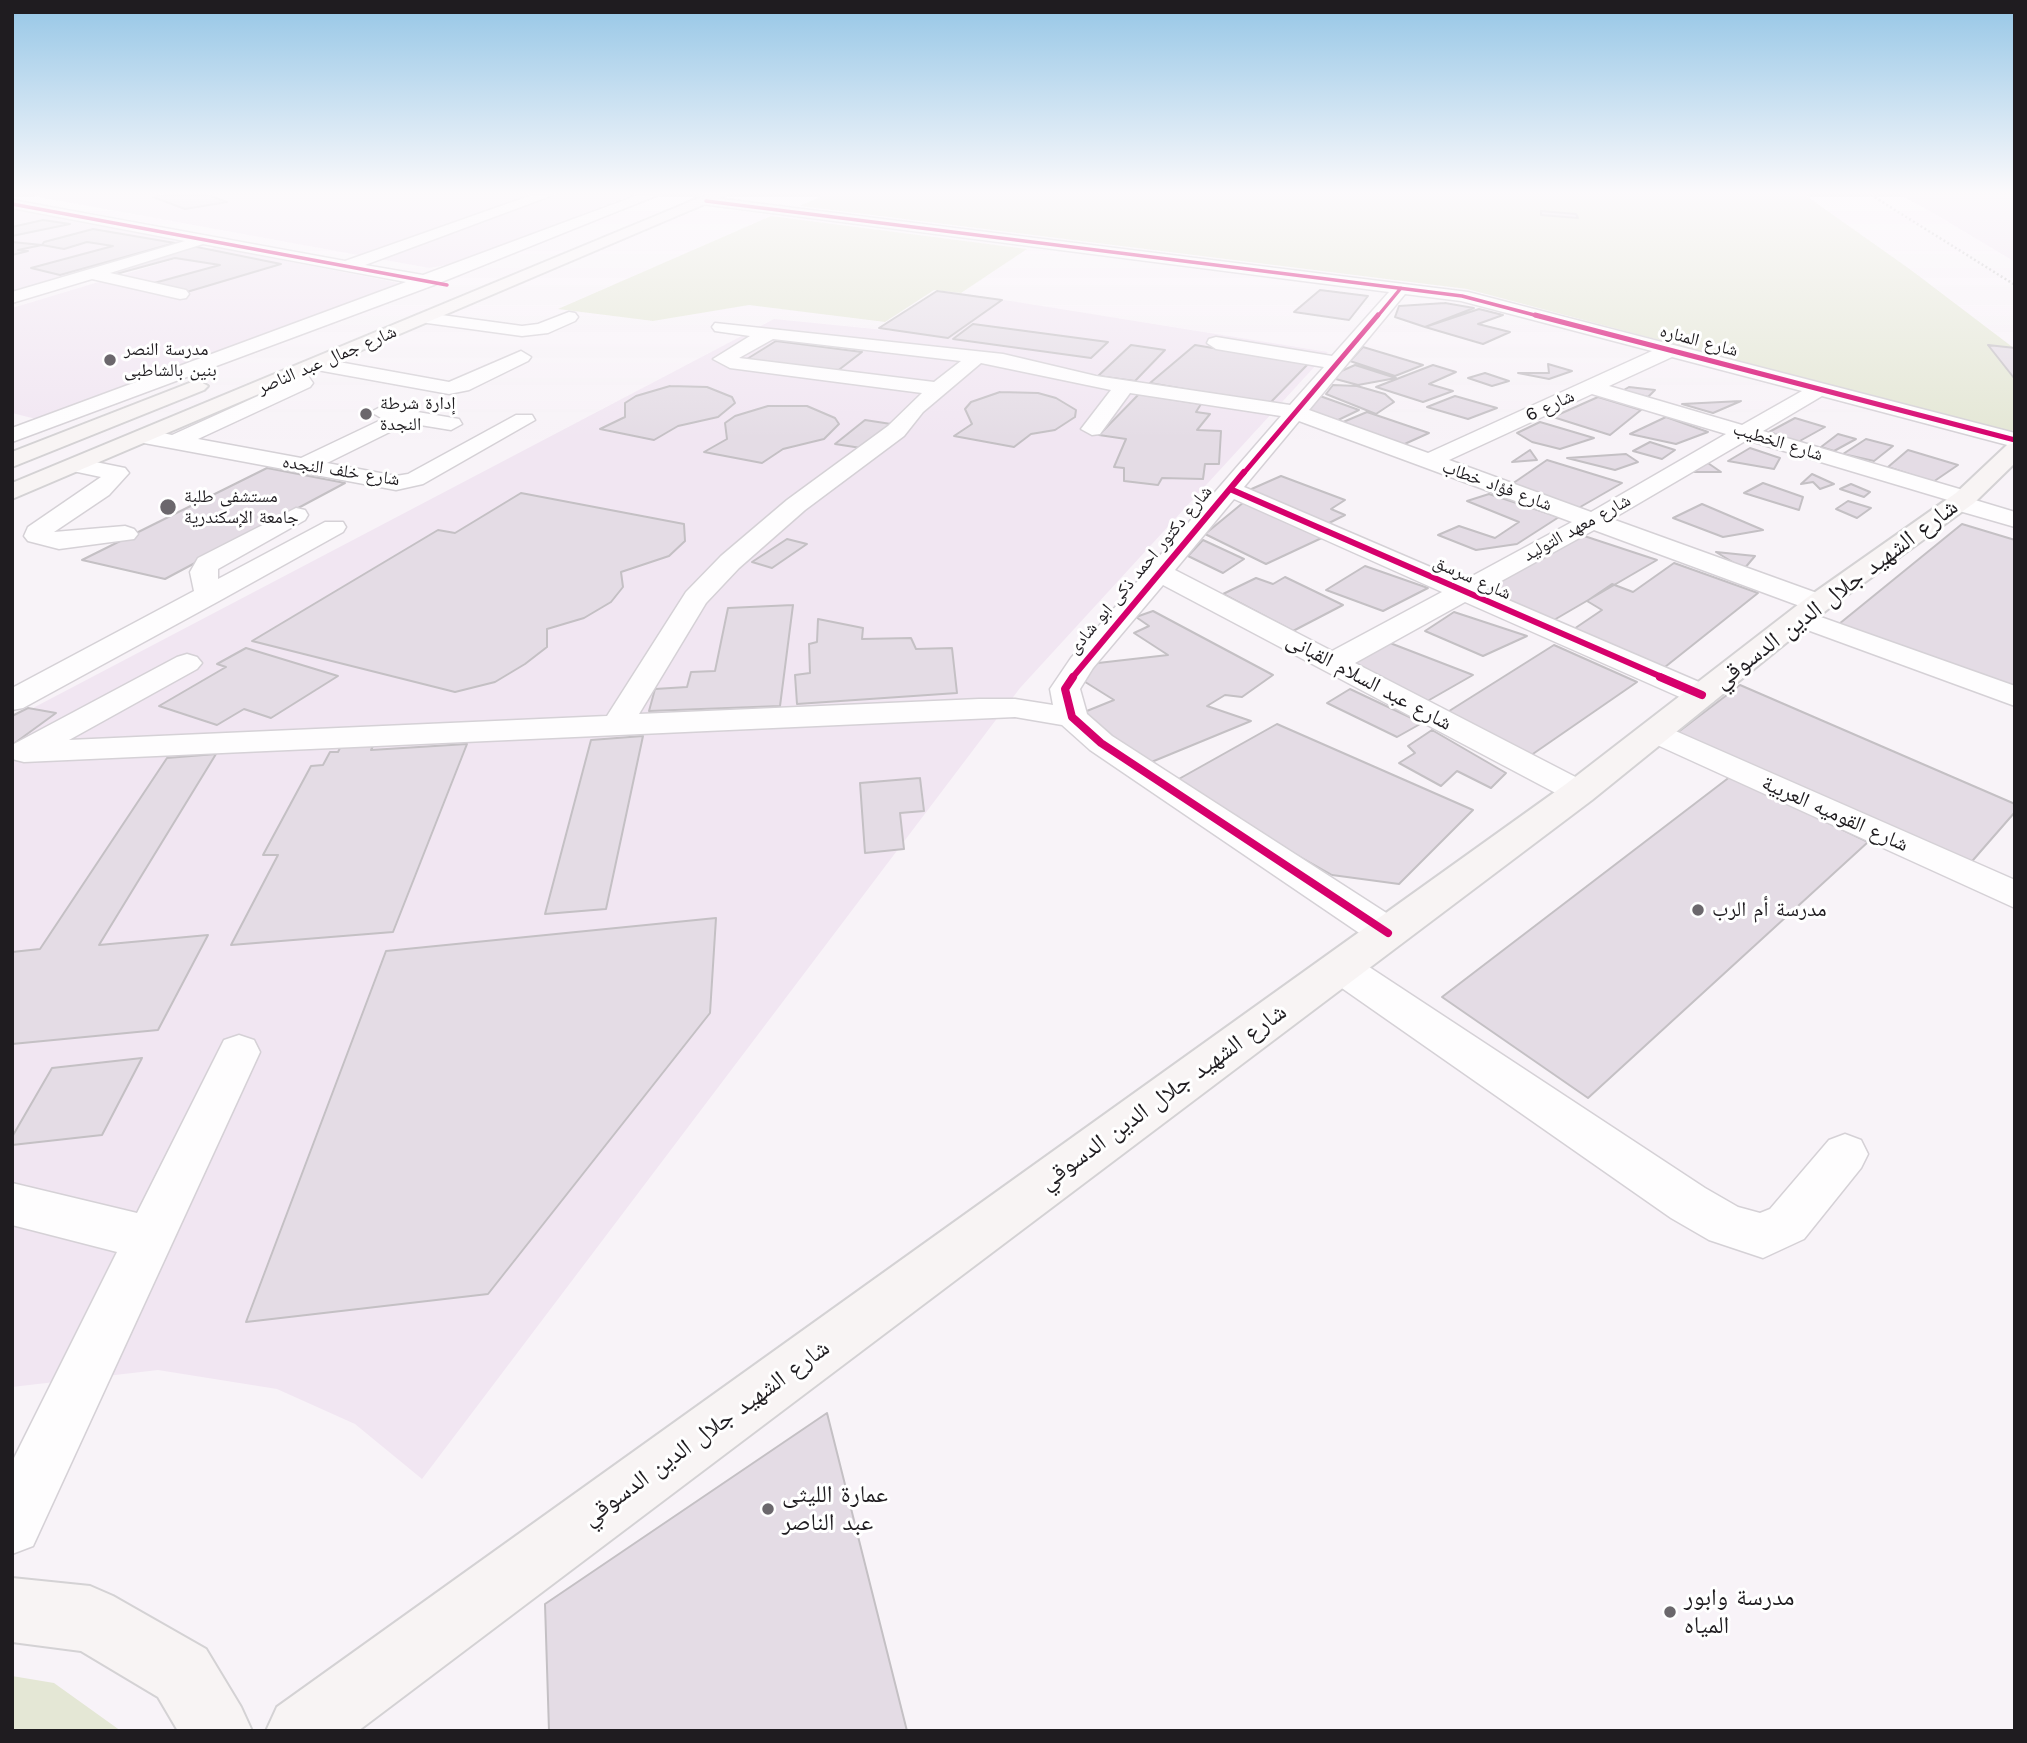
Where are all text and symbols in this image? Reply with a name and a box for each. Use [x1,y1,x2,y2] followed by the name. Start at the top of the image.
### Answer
[1658,320,1740,362] street label: شارع المناره
[254,321,400,399] street label: شارع جمال عبد الناصر
[124,339,217,382] place label: مدرسة النصر بنين بالشاطبى
[102,352,118,368] marker: مدرسة النصر بنين بالشاطبى
[1522,385,1578,427] street label: شارع 6
[380,393,456,436] place label: إدارة شرطة النجدة
[358,406,374,422] marker: إدارة شرطة النجدة
[1730,418,1826,466] street label: شارع الخطيب
[281,451,401,491] street label: شارع خلف النجده
[1439,456,1555,516] street label: شارع فؤاد خطاب
[1063,481,1217,659] street label: شارع دكتور احمد ذكى ابو شادى
[184,486,299,528] place label: مستشفى طلبة جامعة الإسكندرية
[1520,490,1634,566] street label: شارع معهد التوليد
[1708,493,1964,695] street label: شارع الشهيد جلال الدين الدسوقي
[158,497,178,517] marker: مستشفى طلبة جامعة الإسكندرية
[1430,551,1514,605] street label: شارع سرسق
[1282,628,1456,736] street label: شارع عبد السلام القبانى
[1758,770,1912,858] street label: شارع القوميه العربية
[1712,897,1827,923] place label: مدرسة أم الرب
[1690,902,1706,918] marker: مدرسة أم الرب
[1034,998,1292,1196] street label: شارع الشهيد جلال الدين الدسوقي
[577,1334,835,1532] street label: شارع الشهيد جلال الدين الدسوقي
[782,1481,888,1537] place label: عمارة الليثى عبد الناصر
[760,1501,776,1517] marker: عمارة الليثى عبد الناصر
[1684,1584,1794,1640] place label: مدرسة وابور المياه
[1662,1604,1678,1620] marker: مدرسة وابور المياه

